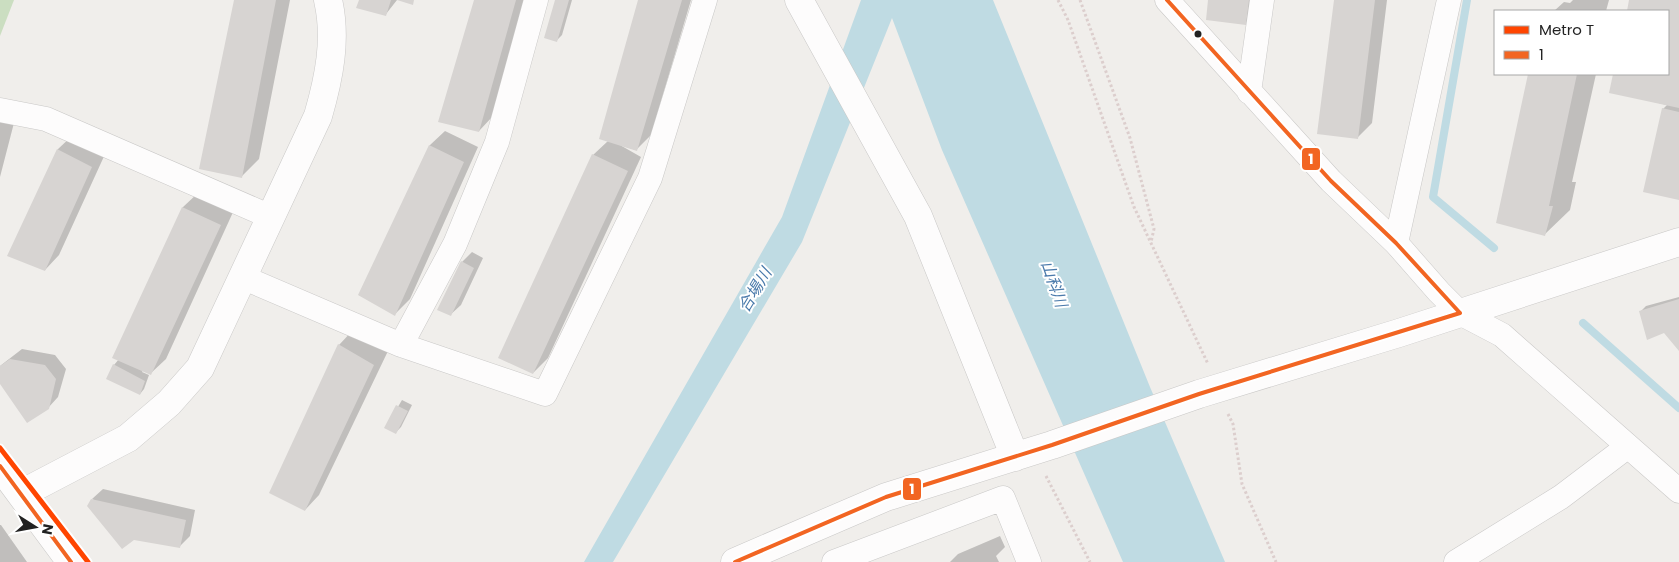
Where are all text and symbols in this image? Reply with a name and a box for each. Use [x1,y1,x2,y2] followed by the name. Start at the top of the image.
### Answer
[1494,10,1669,75] legend
[1539,19,1594,40] text: Metro T
[1193,29,1203,39] unlabelled marker
[1539,44,1544,65] text: 1
[1301,147,1321,171] line badge: 1
[1308,149,1314,169] text: 1
[1035,258,1073,312] water label: 山科川
[733,262,778,317] water label: 合場川
[902,477,922,501] line badge: 1
[909,479,915,499] text: 1
[10,502,60,552] north arrow
[37,522,59,537] text: N

